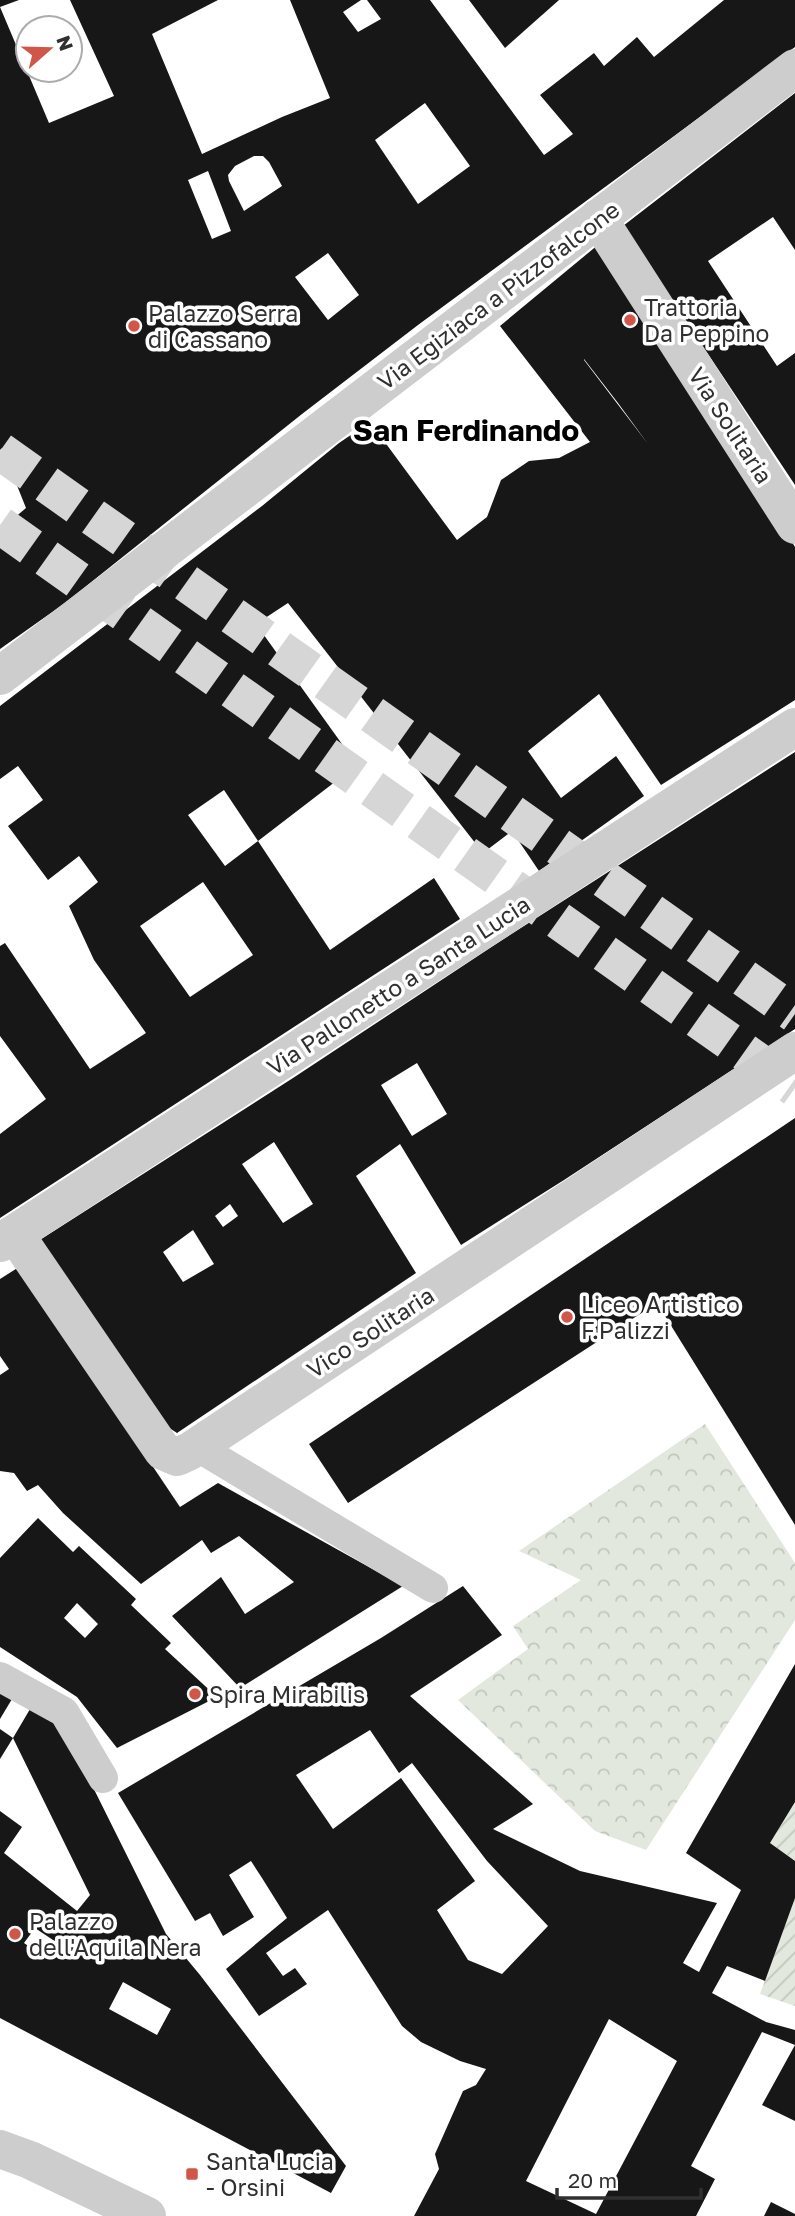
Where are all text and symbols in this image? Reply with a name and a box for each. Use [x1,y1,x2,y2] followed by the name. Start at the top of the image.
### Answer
[14,14,84,84] north arrow
[52,32,79,54] text: N
[371,195,625,395] street label: Via Egiziaca a Pizzofalcone
[644,293,769,347] place label: Trattoria Da Peppino
[148,299,298,353] place label: Palazzo Serra di Cassano
[622,312,638,328] marker: Trattoria Da Peppino
[126,318,142,334] marker: Palazzo Serra di Cassano
[683,362,779,488] street label: Via Solitaria
[353,412,579,448] district label: San Ferdinando
[261,889,535,1081] street label: Via Pallonetto a Santa Lucia
[301,1280,439,1384] street label: Vico Solitaria
[581,1290,740,1344] place label: Liceo Artistico F.Palizzi
[559,1309,575,1325] marker: Liceo Artistico F.Palizzi
[209,1680,365,1708] place label: Spira Mirabilis
[187,1686,203,1702] marker: Spira Mirabilis
[29,1907,202,1961] place label: Palazzo dell'Aquila Nera
[7,1926,23,1942] marker: Palazzo dell'Aquila Nera
[206,2147,334,2201] place label: Santa Lucia - Orsini
[557,2156,700,2200] scale bar
[184,2166,200,2182] marker: Santa Lucia - Orsini
[568,2167,617,2193] text: 20 m

